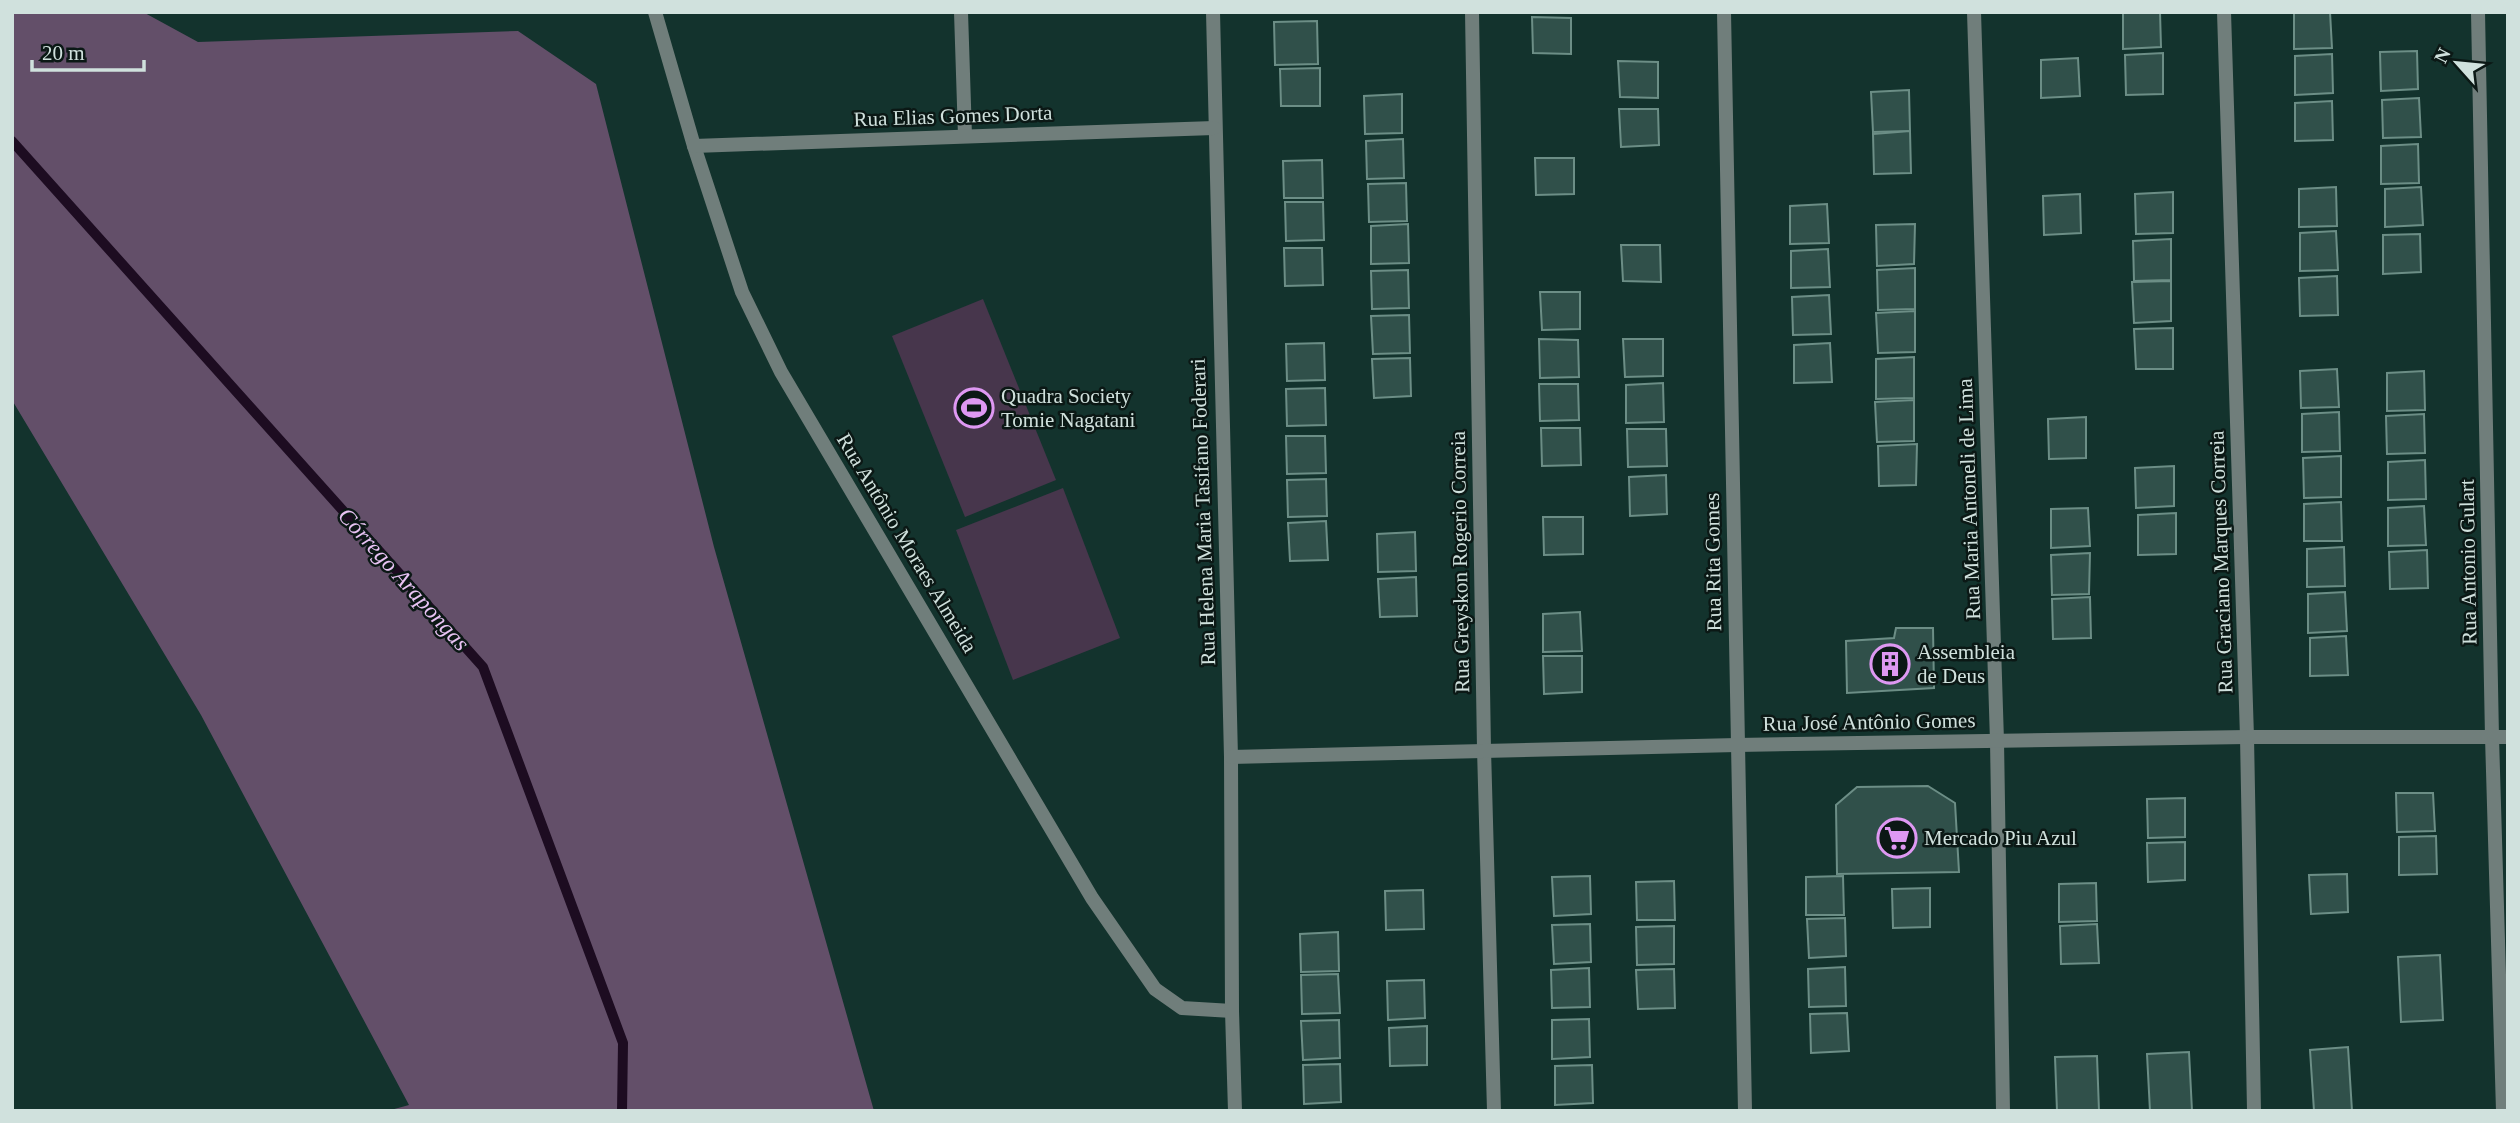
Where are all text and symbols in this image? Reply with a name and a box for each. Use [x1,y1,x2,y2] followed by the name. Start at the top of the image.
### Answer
[32,28,144,72] scale bar
[2422,28,2492,98] north arrow
[42,41,85,65] text: 20 m
[2430,44,2455,66] text: N
[853,101,1053,131] street label: Rua Elias Gomes Dorta
[1186,358,1220,666] street label: Rua Helena Maria Tasifano Foderari
[1953,377,1985,620] street label: Rua Maria Antoneli de Lima
[1001,384,1136,432] place label: Quadra Society Tomie Nagatani
[953,387,995,429] sports icon: Quadra Society Tomie Nagatani
[832,429,982,657] street label: Rua Antônio Moraes Almeida
[2204,429,2238,694] street label: Rua Graciano Marques Correia
[1446,430,1474,693] street label: Rua Greyskon Rogerio Correia
[2455,479,2481,645] street label: Rua Antonio Gulart
[1700,492,1726,632] street label: Rua Rita Gomes
[333,503,474,656] water label: Córrego Arapongas
[1917,640,2016,688] place label: Assembleia de Deus
[1869,643,1911,685] building icon: Assembleia de Deus
[1762,708,1976,736] street label: Rua José Antônio Gomes
[1876,817,1918,859] supermarket icon: Mercado Piu Azul
[1924,826,2077,850] place label: Mercado Piu Azul

